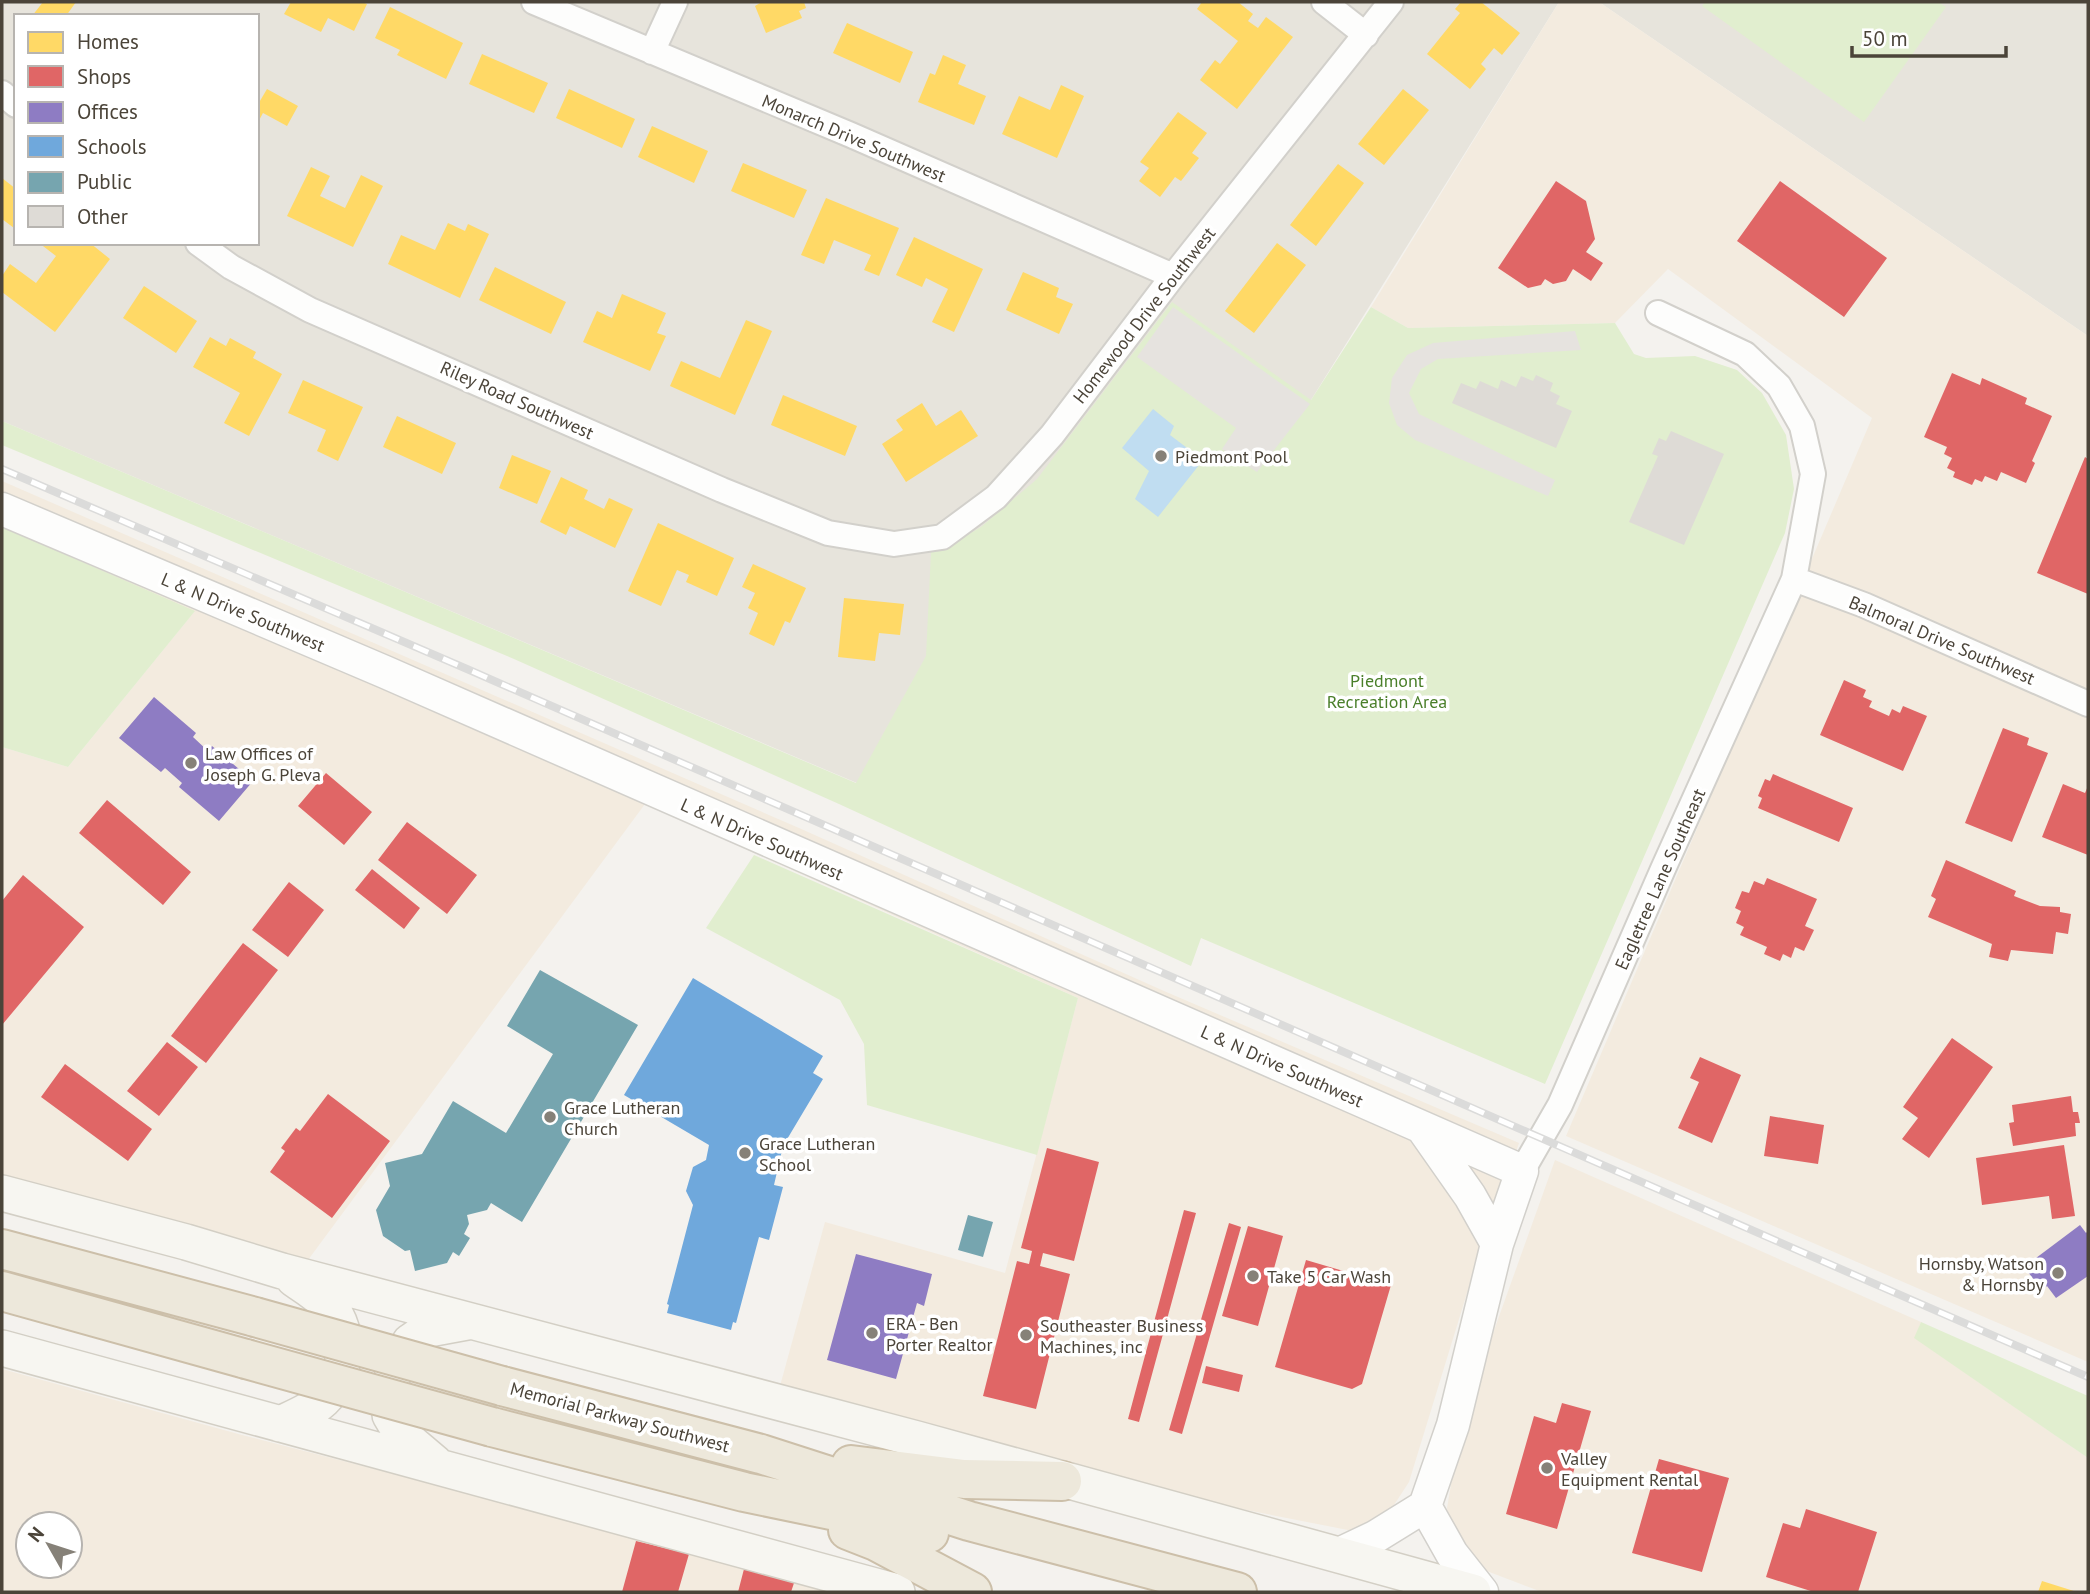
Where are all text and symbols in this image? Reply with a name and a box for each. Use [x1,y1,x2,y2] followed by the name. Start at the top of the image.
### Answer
[14,14,259,245] legend
[1852,14,2006,58] scale bar
[1862,25,1908,52] text: 50 m
[77,28,139,55] text: Homes
[77,63,131,90] text: Shops
[759,89,949,187] street label: Monarch Drive Southwest
[77,98,138,125] text: Offices
[77,133,147,160] text: Schools
[77,168,132,195] text: Public
[77,203,128,230] text: Other
[1068,222,1220,408] street label: Homewood Drive Southwest
[437,356,597,444] street label: Riley Road Southwest
[1175,445,1288,468] place label: Piedmont Pool
[1153,448,1169,464] marker: Piedmont Pool
[158,567,328,657] street label: L & N Drive Southwest
[1845,590,2039,690] street label: Balmoral Drive Southwest
[1327,669,1447,713] park label: Piedmont Recreation Area
[204,742,321,786] place label: Law Offices of Joseph G. Pleva
[183,755,199,771] marker: Law Offices of Joseph G. Pleva
[1610,785,1710,973] street label: Eagletree Lane Southeast
[677,793,847,885] street label: L & N Drive Southwest
[1197,1020,1367,1112] street label: L & N Drive Southwest
[564,1096,680,1140] place label: Grace Lutheran Church
[542,1109,558,1125] marker: Grace Lutheran Church
[759,1132,875,1176] place label: Grace Lutheran School
[737,1145,753,1161] marker: Grace Lutheran School
[1919,1252,2045,1296] place label: Hornsby, Watson & Hornsby
[1267,1265,1391,1288] place label: Take 5 Car Wash
[2050,1265,2066,1281] marker: Hornsby, Watson & Hornsby
[1245,1268,1261,1284] marker: Take 5 Car Wash
[886,1312,993,1356] place label: ERA - Ben Porter Realtor
[1040,1314,1203,1358] place label: Southeaster Business Machines, inc
[864,1325,880,1341] marker: ERA - Ben Porter Realtor
[1018,1327,1034,1343] marker: Southeaster Business Machines, inc
[508,1377,732,1457] street label: Memorial Parkway Southwest
[1560,1447,1699,1491] place label: Valley Equipment Rental
[1539,1460,1555,1476] marker: Valley Equipment Rental
[14,1510,84,1580] north arrow
[23,1522,49,1547] text: N

